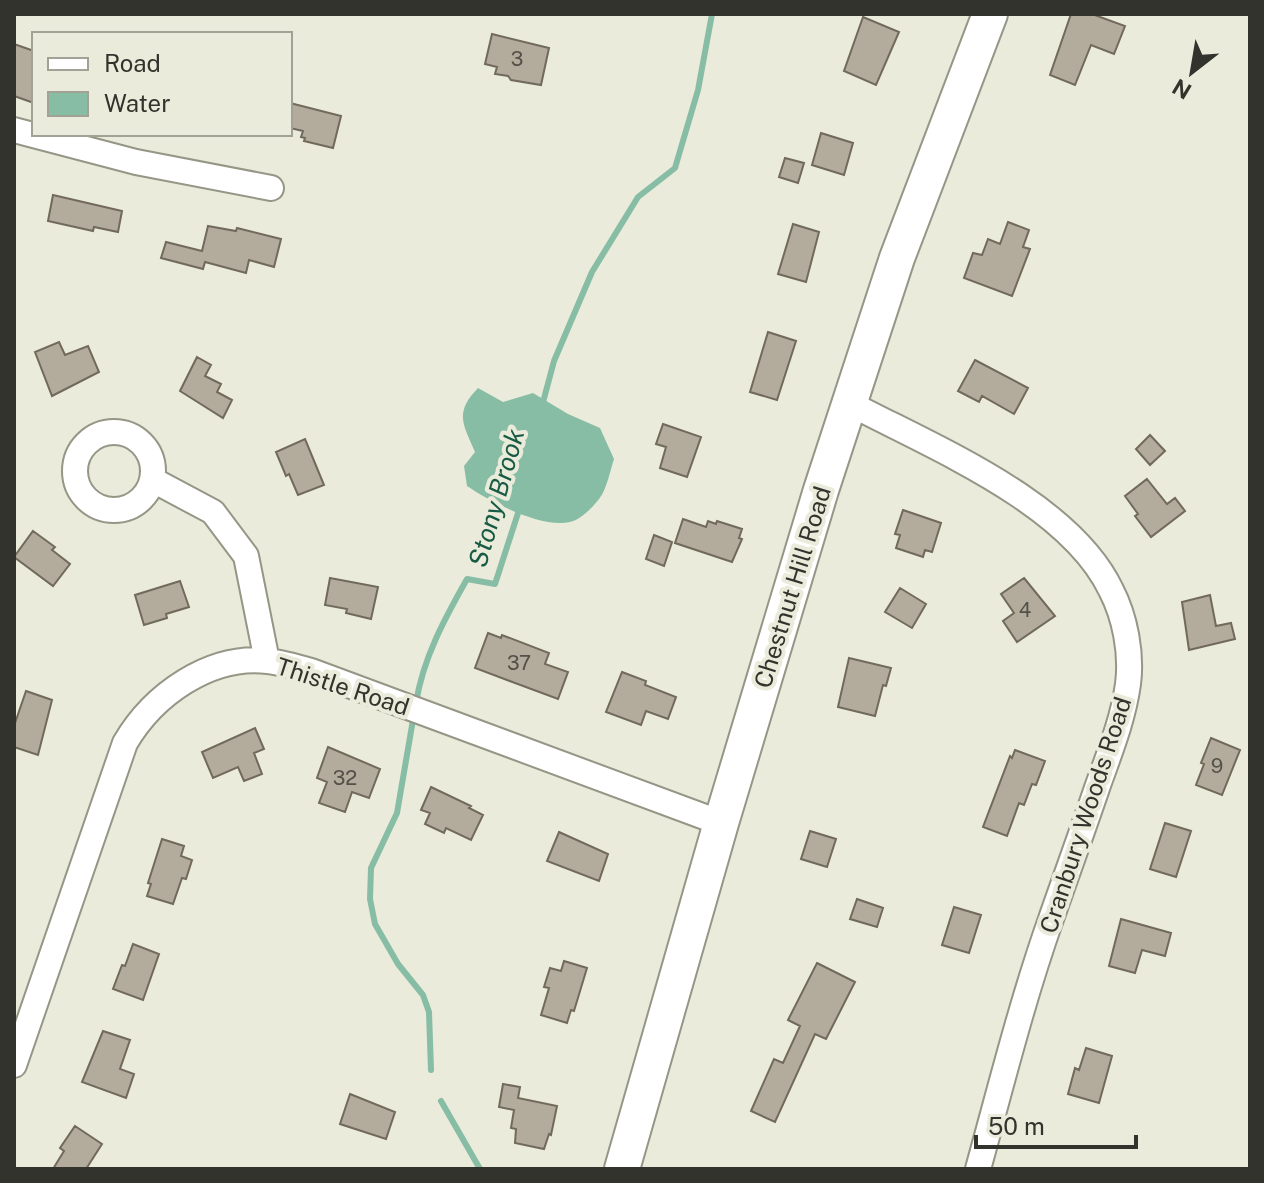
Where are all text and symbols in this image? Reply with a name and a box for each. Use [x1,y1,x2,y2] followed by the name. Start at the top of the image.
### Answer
[32,32,292,136] legend
[1152,32,1232,112] north arrow
[511,47,523,71] house number: 3
[104,49,161,77] text: Road
[1168,74,1196,105] text: N
[104,89,171,117] text: Water
[461,425,531,571] water label: Stony Brook
[748,483,836,691] street label: Chestnut Hill Road
[1019,598,1031,622] house number: 4
[273,651,413,721] street label: Thistle Road
[507,651,531,675] house number: 37
[1034,693,1136,937] street label: Cranbury Woods Road
[1211,754,1223,778] house number: 9
[333,766,357,790] house number: 32
[976,1099,1136,1149] scale bar
[988,1112,1045,1140] text: 50 m

